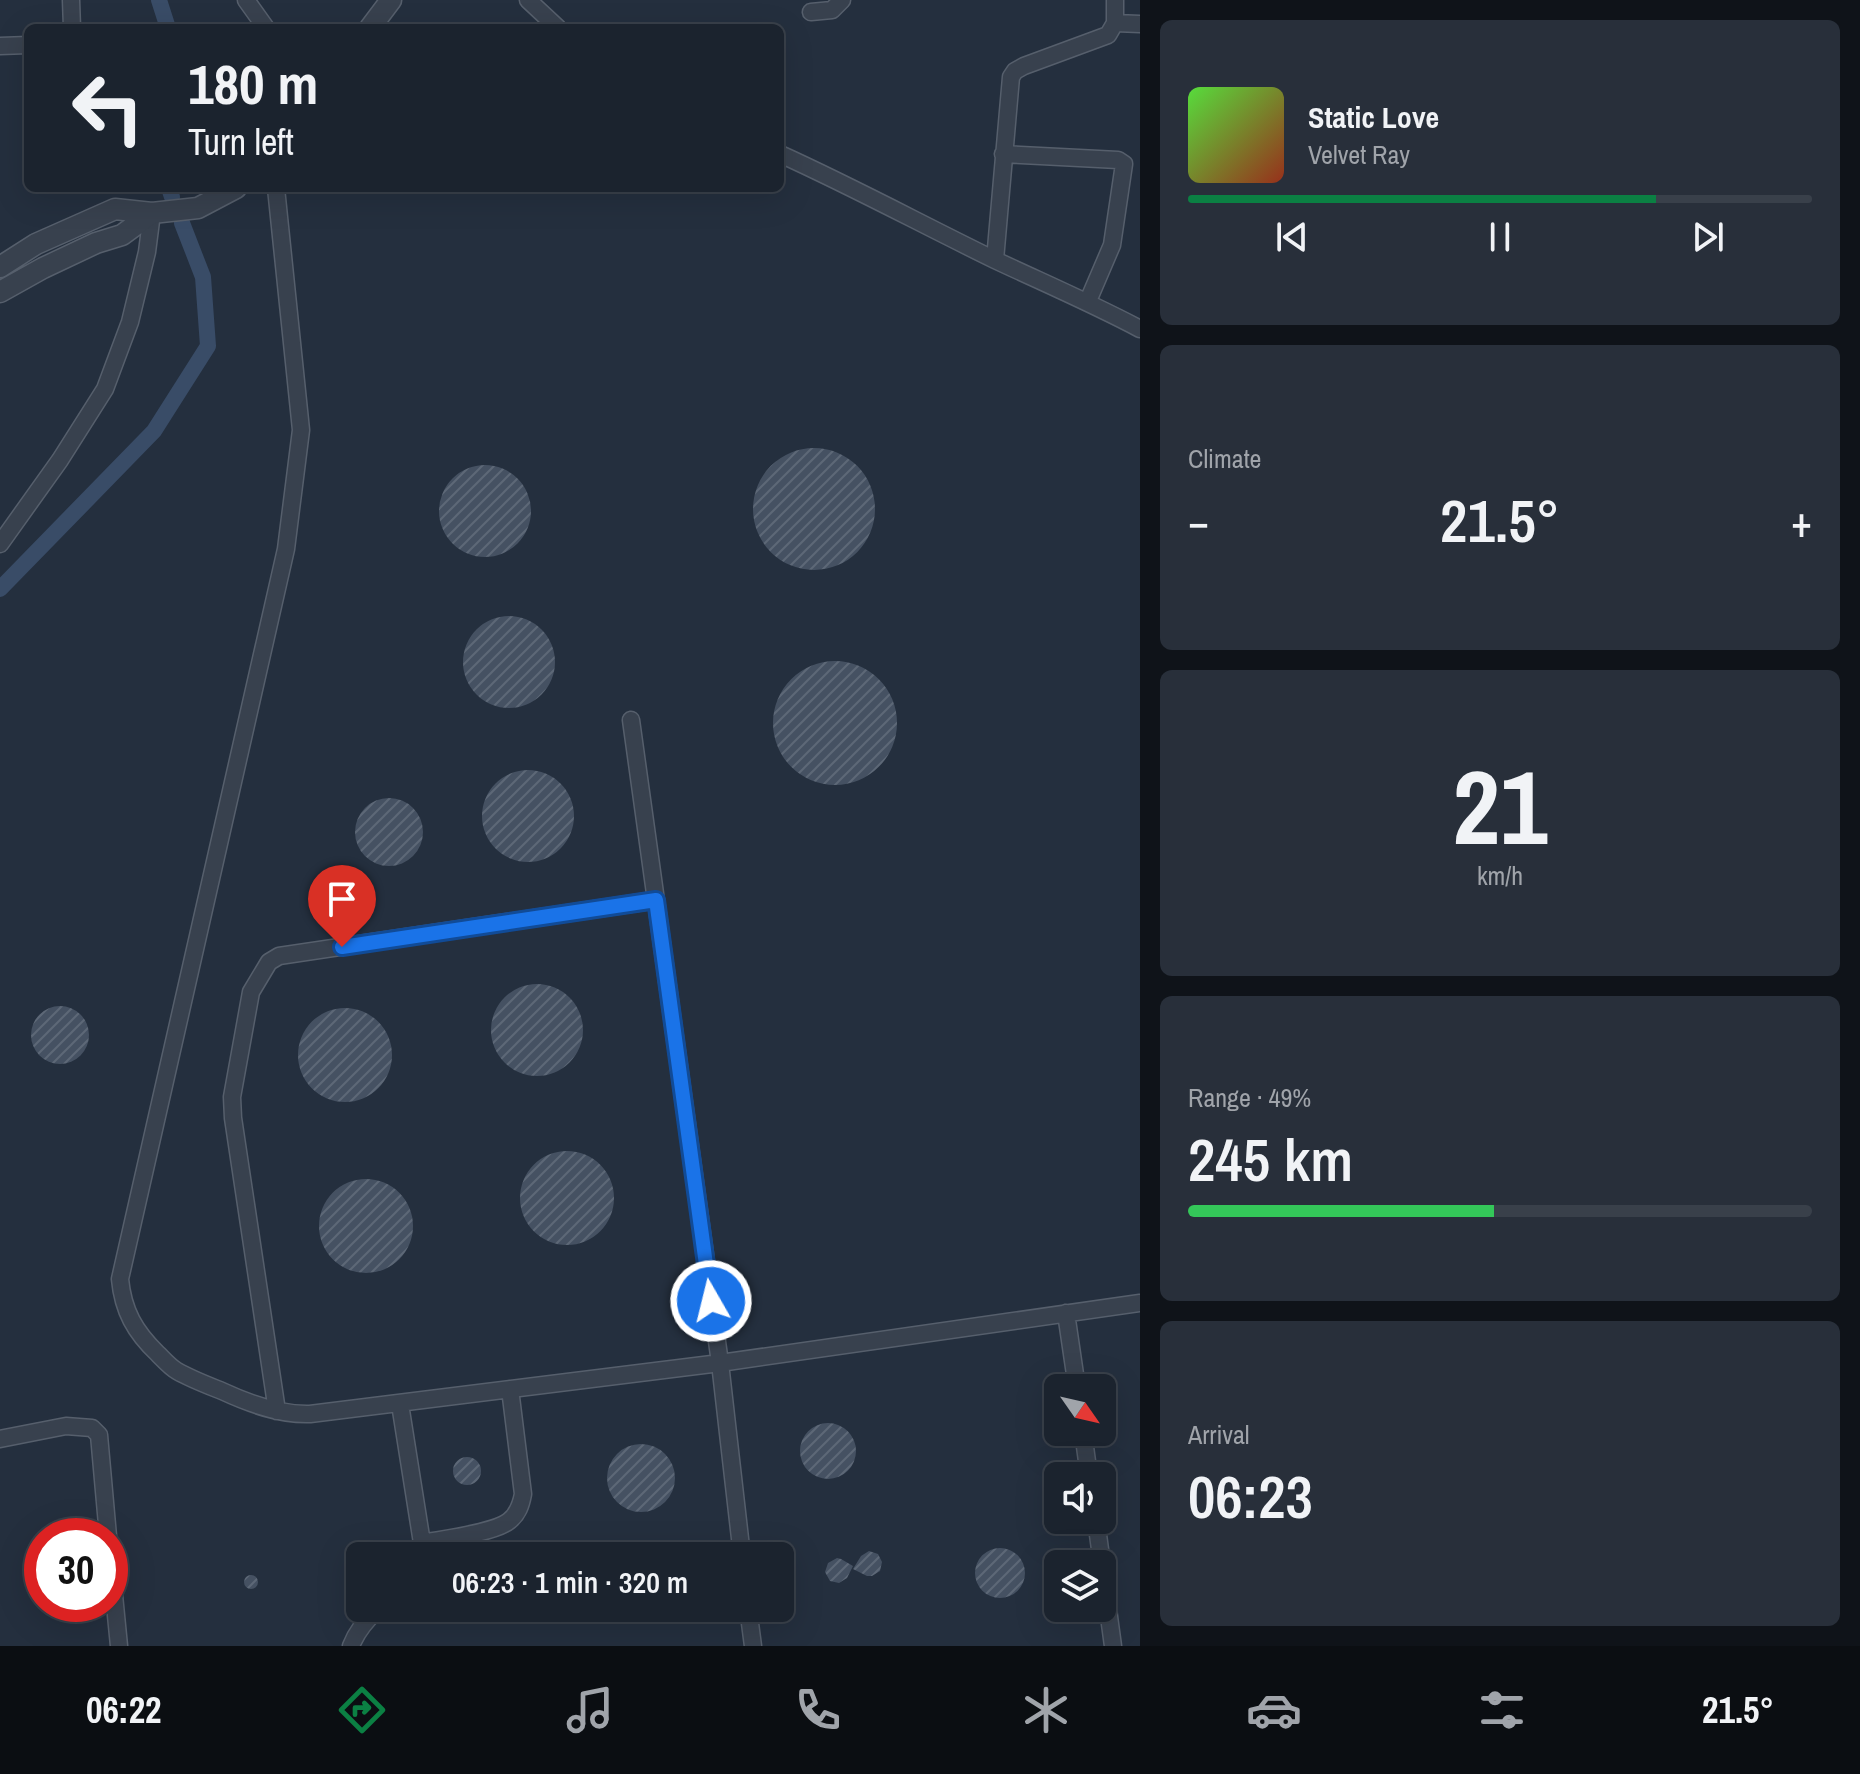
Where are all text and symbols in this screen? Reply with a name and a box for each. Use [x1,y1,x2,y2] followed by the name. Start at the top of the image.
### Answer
[188,46,318,121] text: 180 m
[56,56,160,160] icon: left
[1308,97,1439,137] text: Static Love
[188,118,294,166] text: Turn left
[1308,137,1410,172] text: Velvet Ray
[1270,215,1314,259] icon: previous
[1478,215,1522,259] icon: pause
[1686,215,1730,259] icon: next
[1188,441,1261,476] text: Climate
[1440,480,1560,561] text: 21.5°
[1188,491,1209,551] text: −
[1791,491,1812,551] text: +
[1453,736,1547,876] text: 21
[1477,858,1523,893] text: km/h
[308,865,376,947] pin
[320,877,364,921] icon: arrive
[1188,1080,1311,1115] text: Range · 49%
[1188,1119,1353,1200] text: 245 km
[669,1259,753,1343] position arrow
[1044,1374,1116,1446] north arrow
[1044,1374,1116,1622] map controls
[1188,1417,1250,1452] text: Arrival
[1188,1456,1313,1537] text: 06:23
[1044,1462,1116,1534] button: sound
[24,1518,128,1622] speed limit sign: 30
[1044,1550,1116,1622] button: layers
[452,1562,688,1602] text: 06:23 · 1 min · 320 m
[334,1682,390,1738] icon: directions
[562,1682,618,1738] icon: music
[790,1682,846,1738] icon: phone
[1018,1682,1074,1738] icon: climate
[1246,1682,1302,1738] icon: car
[1474,1682,1530,1738] icon: filters
[86,1686,162,1734] text: 06:22
[1702,1686,1774,1734] text: 21.5°

